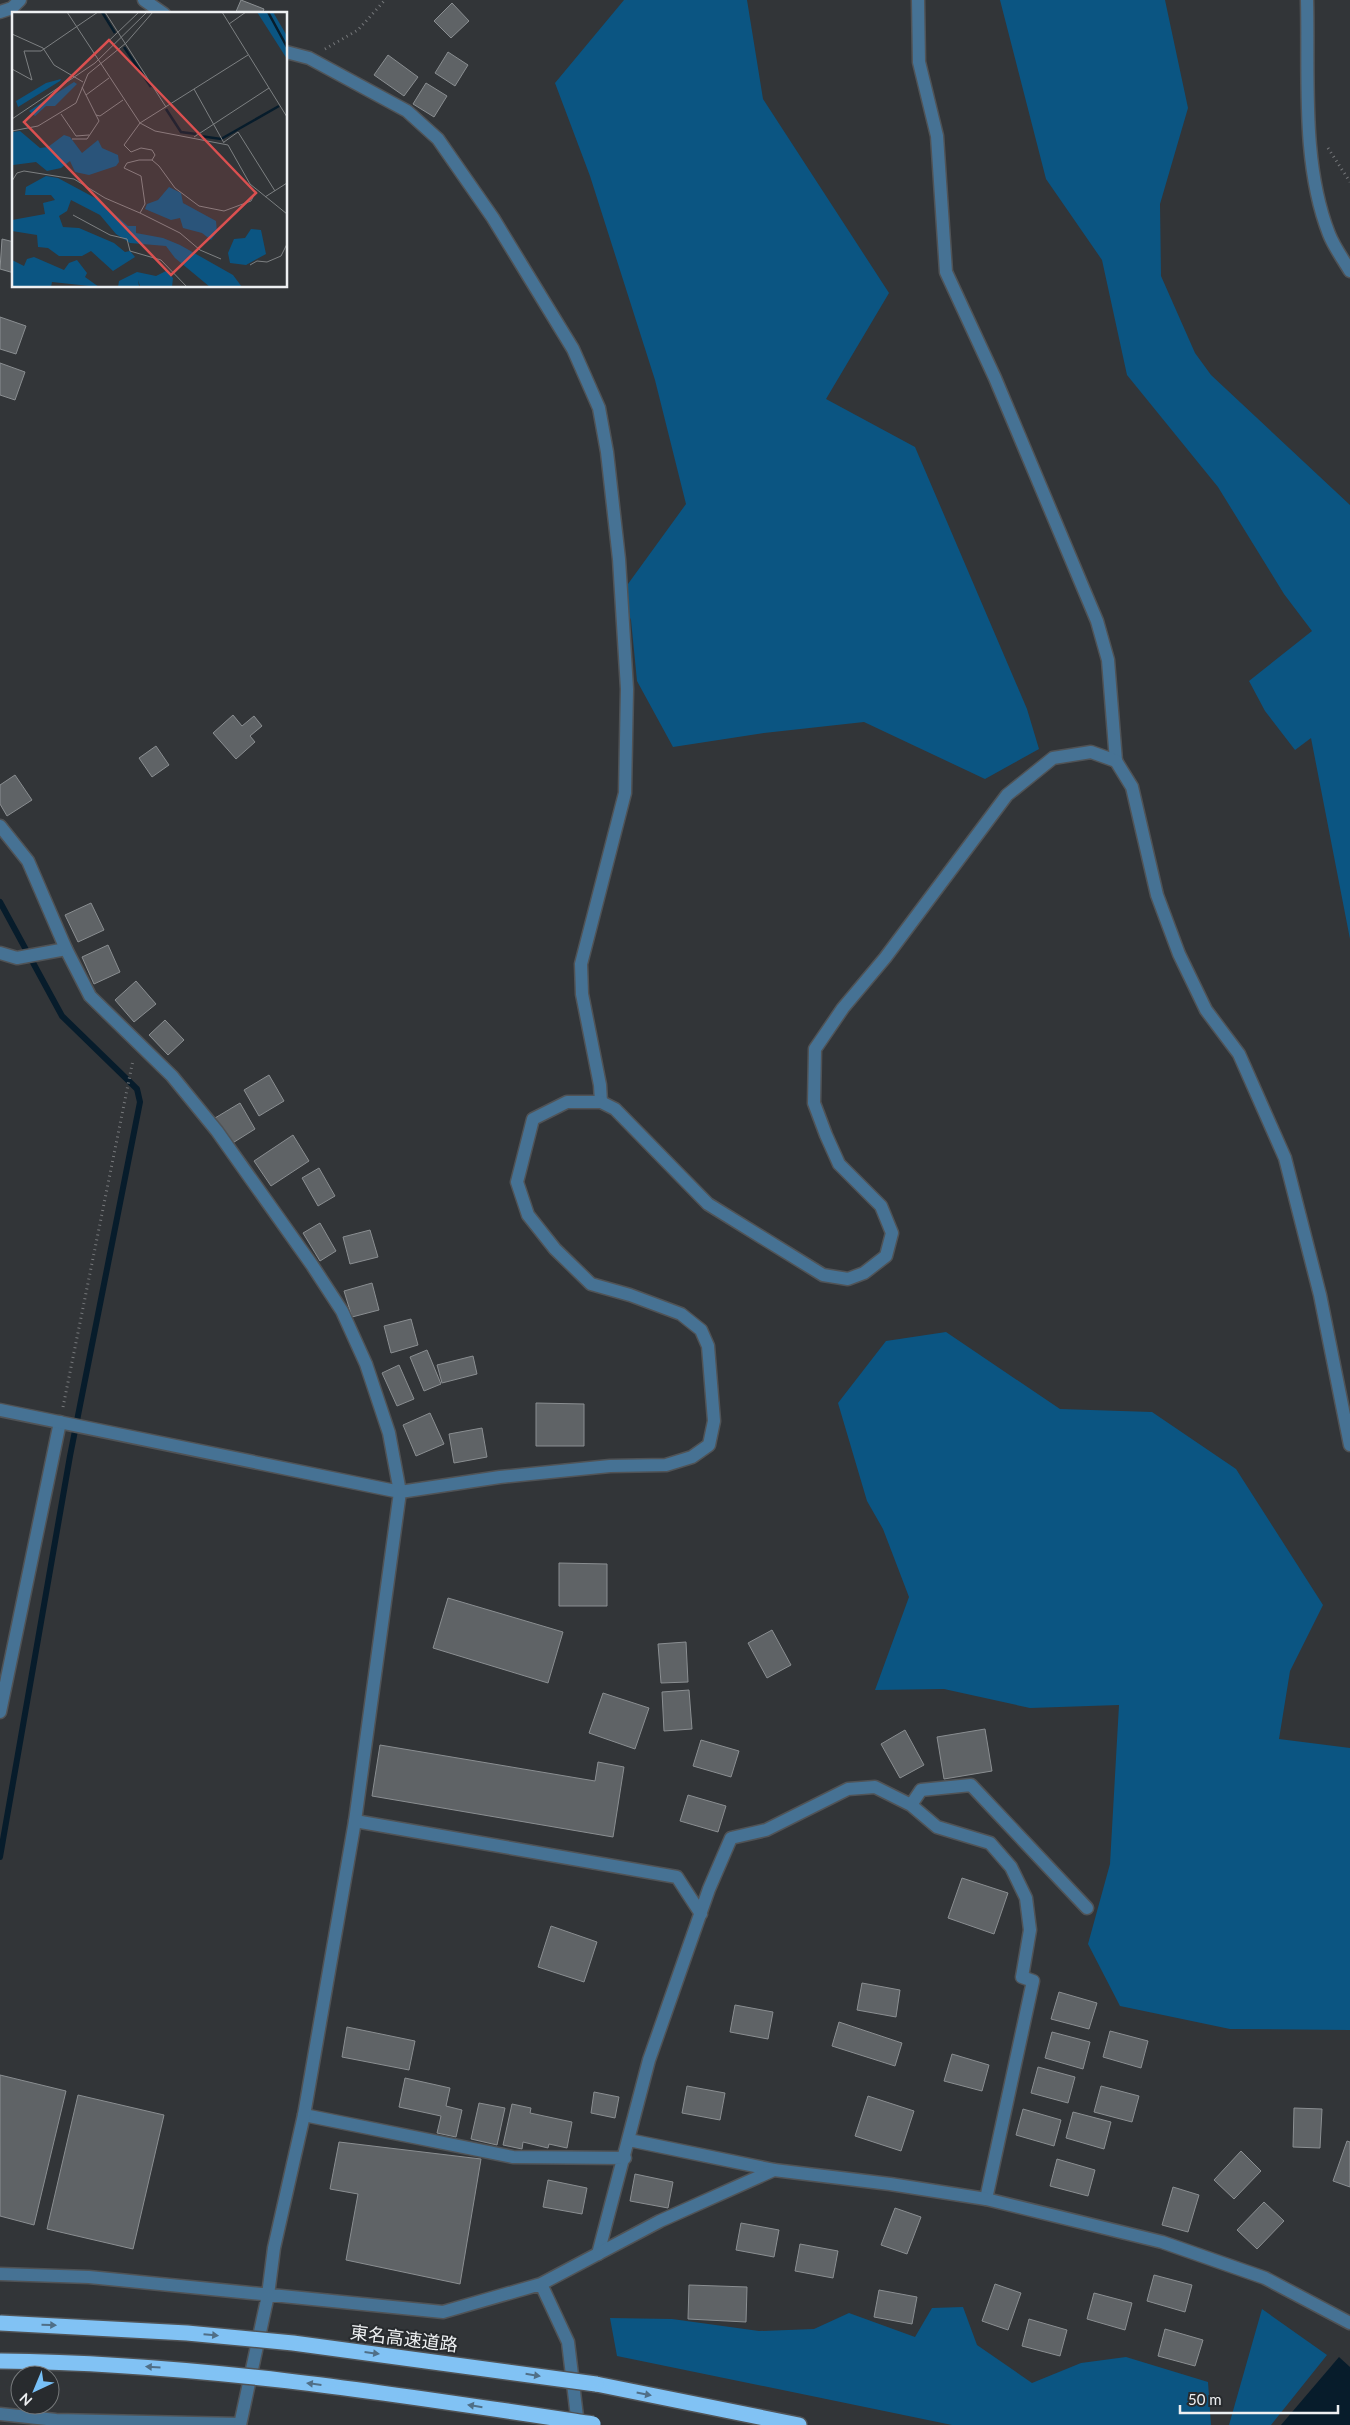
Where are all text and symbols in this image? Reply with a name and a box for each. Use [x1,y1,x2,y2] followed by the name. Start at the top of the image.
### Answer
[12,12,288,288] inset map
[41,2321,57,2329] one-way arrow
[349,2321,459,2355] street label: 東名高速道路
[203,2331,219,2339] one-way arrow
[365,2349,381,2357] one-way arrow
[144,2363,160,2371] one-way arrow
[10,2365,60,2415] north arrow
[526,2371,542,2379] one-way arrow
[306,2380,322,2388] one-way arrow
[1180,2382,1338,2414] scale bar
[16,2390,35,2410] text: N
[636,2390,652,2398] one-way arrow
[1188,2390,1222,2408] text: 50 m
[467,2401,483,2409] one-way arrow

